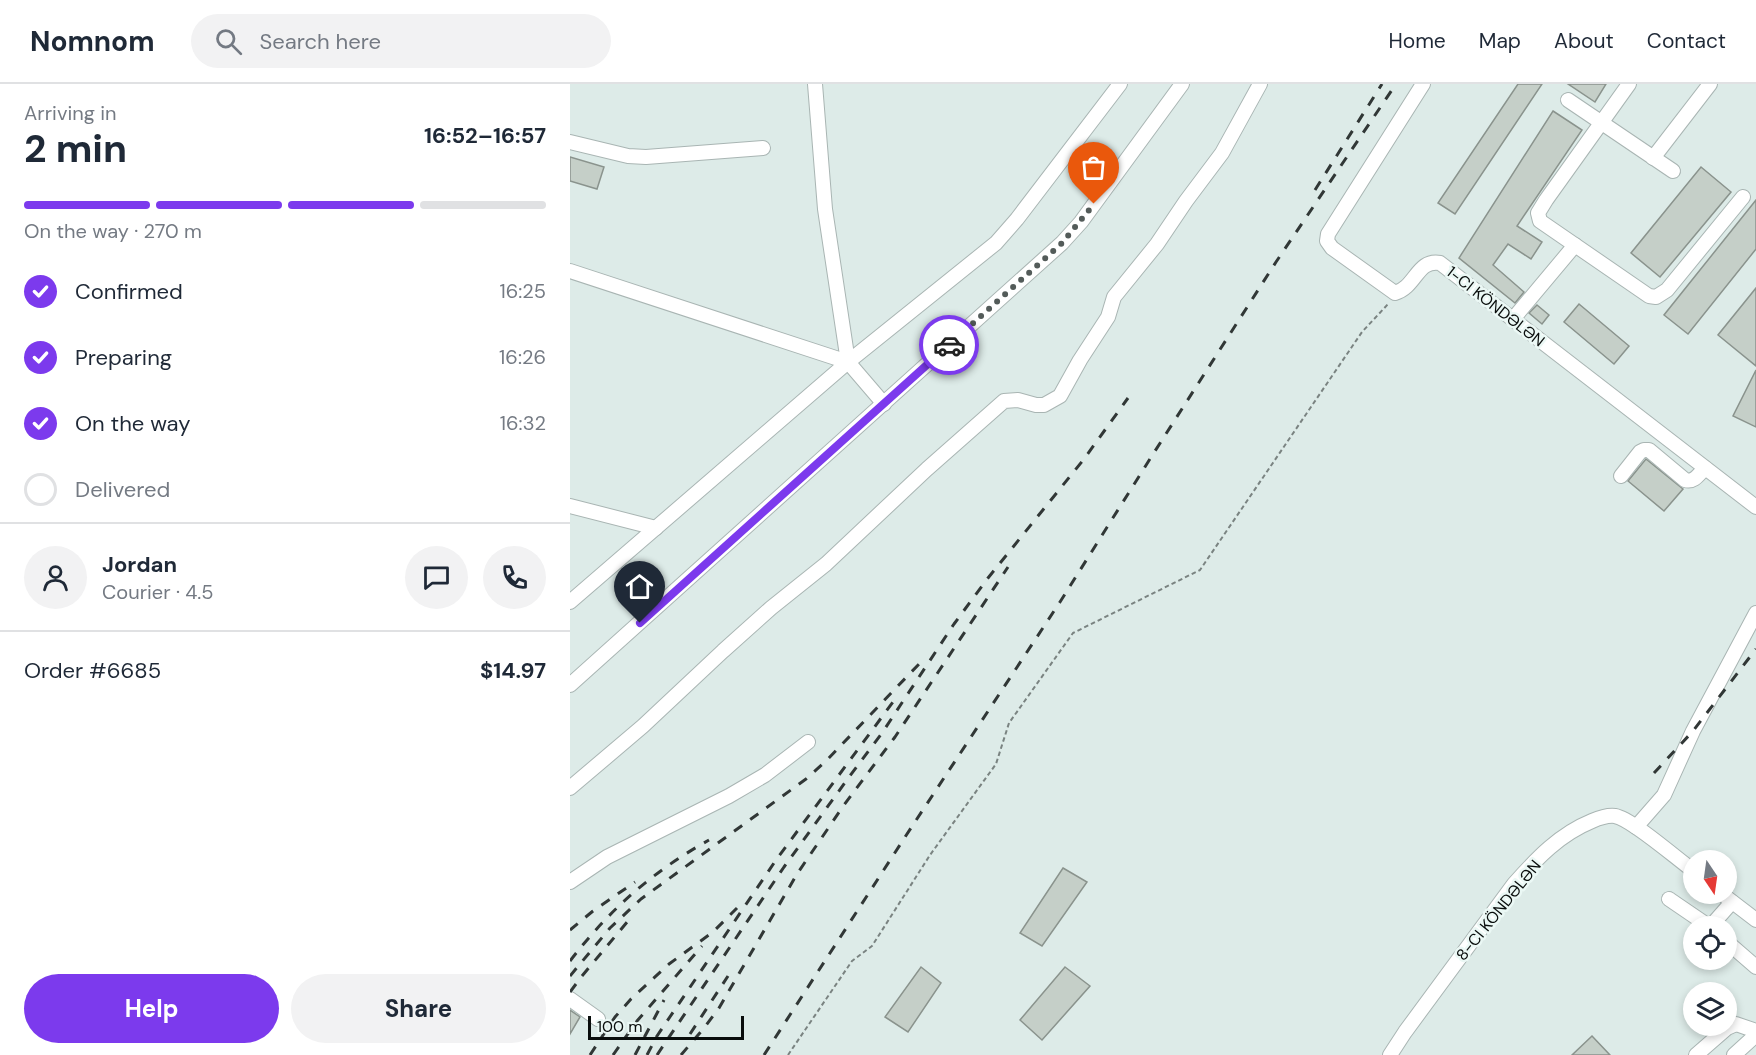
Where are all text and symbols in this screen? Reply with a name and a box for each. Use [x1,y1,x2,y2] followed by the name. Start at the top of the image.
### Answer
[191,14,611,68] search box
[30,23,155,60] text: Nomnom
[212,25,245,58] icon: search
[260,27,381,56] text: Search here
[1388,27,1446,55] text: Home
[1479,27,1521,55] text: Map
[1554,27,1614,55] text: About
[1647,27,1726,55] text: Contact
[24,100,116,126] text: Arriving in
[424,121,546,150] text: 16:52–16:57
[24,123,127,174] text: 2 min
[1068,142,1119,204] pin
[1077,151,1110,184] icon: bag
[24,218,202,244] text: On the way · 270 m
[1442,261,1549,351] street label: 1-CI KÖNDƏLƏN
[24,275,57,308] icon: check
[75,277,183,306] text: Confirmed
[499,278,546,304] text: 16:25
[919,315,979,375] courier
[933,329,966,362] icon: car
[24,341,57,374] icon: check
[75,343,172,372] text: Preparing
[499,344,546,370] text: 16:26
[24,407,57,440] icon: check
[75,409,190,438] text: On the way
[500,410,546,436] text: 16:32
[75,475,170,504] text: Delivered
[24,546,87,609] button: person
[405,546,468,609] button: chat
[483,546,546,609] button: phone
[102,550,177,579] text: Jordan
[614,561,665,623] pin
[623,570,656,603] icon: home
[102,579,214,605] text: Courier · 4.5
[24,656,161,685] text: Order #6685
[480,656,546,685] text: $14.97
[1683,850,1737,904] north arrow
[1683,850,1737,1036] map controls
[1451,856,1545,965] street label: 8-CI KÖNDƏLƏN
[1683,916,1737,970] button: locate
[24,974,279,1043] button: Help
[291,974,546,1043] button: Share
[1683,982,1737,1036] button: layers
[588,1013,744,1040] scale bar
[597,1016,642,1037] text: 100 m

